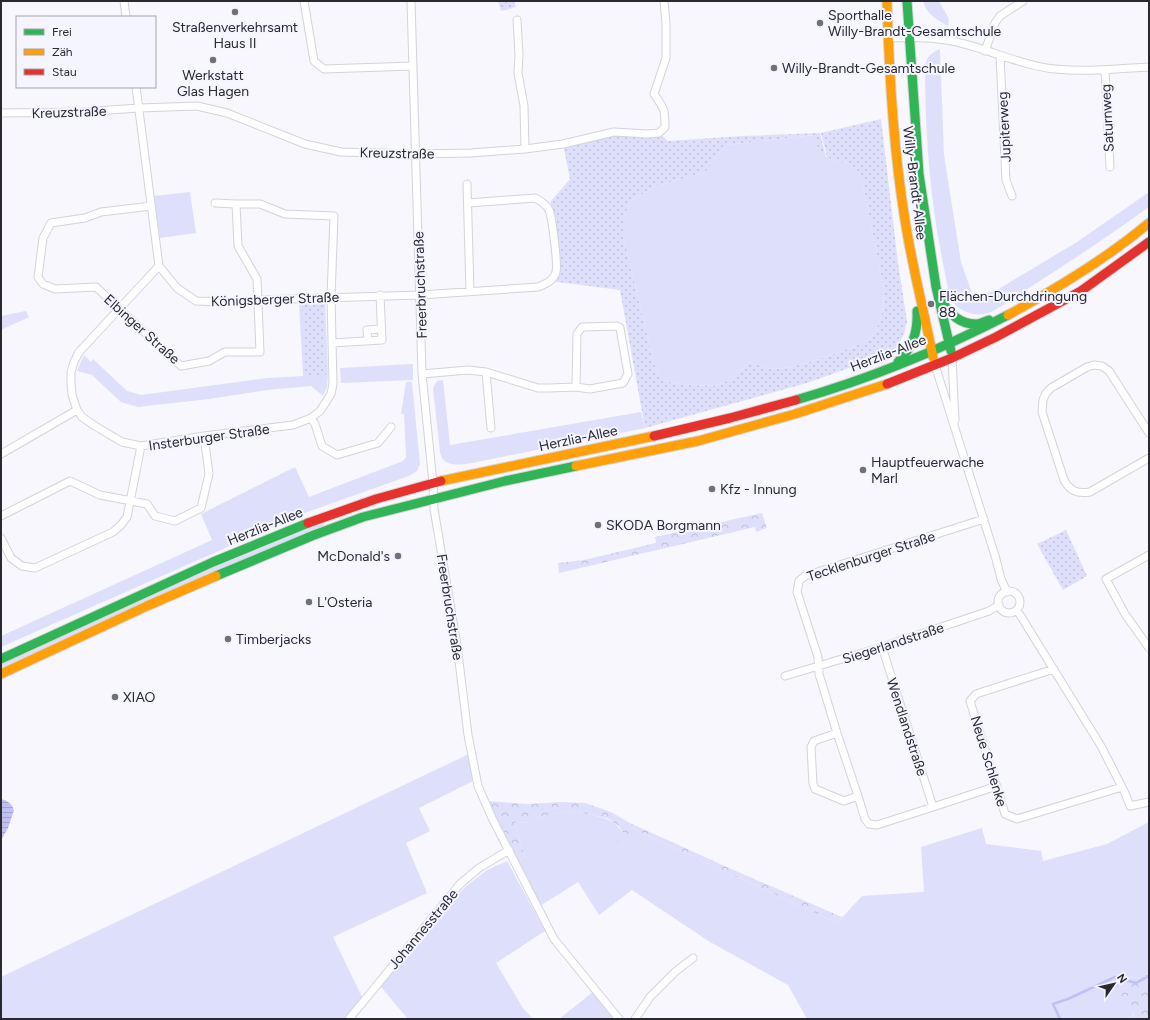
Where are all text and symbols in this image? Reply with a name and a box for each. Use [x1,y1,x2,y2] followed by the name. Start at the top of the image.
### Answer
[230,7,240,17] marker: Straßenverkehrsamt Haus II
[828,7,1002,40] place label: Sporthalle Willy-Brandt-Gesamtschule
[16,16,156,88] legend
[815,18,825,28] marker: Sporthalle Willy-Brandt-Gesamtschule
[172,19,298,52] place label: Straßenverkehrsamt Haus II
[52,25,72,39] text: Frei
[52,45,73,59] text: Zäh
[208,55,218,65] marker: Werkstatt Glas Hagen
[782,60,956,77] place label: Willy-Brandt-Gesamtschule
[769,63,779,73] marker: Willy-Brandt-Gesamtschule
[52,65,77,79] text: Stau
[177,67,249,100] place label: Werkstatt Glas Hagen
[1097,84,1118,152] street label: Saturnweg
[994,91,1015,163] street label: Jupiterweg
[31,103,107,122] street label: Kreuzstraße
[899,125,930,241] street label: Willy-Brandt-Allee
[359,144,435,163] street label: Kreuzstraße
[410,231,431,339] street label: Freerbruchstraße
[939,288,1087,321] place label: Flächen-Durchdringung 88
[211,289,340,310] street label: Königsberger Straße
[100,291,183,368] street label: Elbinger Straße
[926,299,936,309] marker: Flächen-Durchdringung 88
[848,331,929,376] street label: Herzlia-Allee
[148,421,271,454] street label: Insterburger Straße
[537,422,619,455] street label: Herzlia-Allee
[871,454,984,487] place label: Hauptfeuerwache Marl
[858,465,868,475] marker: Hauptfeuerwache Marl
[720,481,797,498] place label: Kfz - Innung
[707,484,717,494] marker: Kfz - Innung
[225,503,306,549] street label: Herzlia-Allee
[606,517,721,534] place label: SKODA Borgmann
[593,520,603,530] marker: SKODA Borgmann
[805,528,938,585] street label: Tecklenburger Straße
[317,548,390,565] place label: McDonald's
[393,551,403,561] marker: McDonald's
[433,553,466,662] street label: Freerbruchstraße
[317,594,373,611] place label: L'Osteria
[304,597,314,607] marker: L'Osteria
[840,619,946,668] street label: Siegerlandstraße
[236,631,311,648] place label: Timberjacks
[223,634,233,644] marker: Timberjacks
[883,676,930,779] street label: Wendlandstraße
[123,689,156,706] place label: XIAO
[110,692,120,702] marker: XIAO
[967,714,1011,809] street label: Neue Schlenke
[385,886,462,973] street label: Johannesstraße
[1094,964,1134,1004] north arrow
[1114,972,1130,986] text: N

